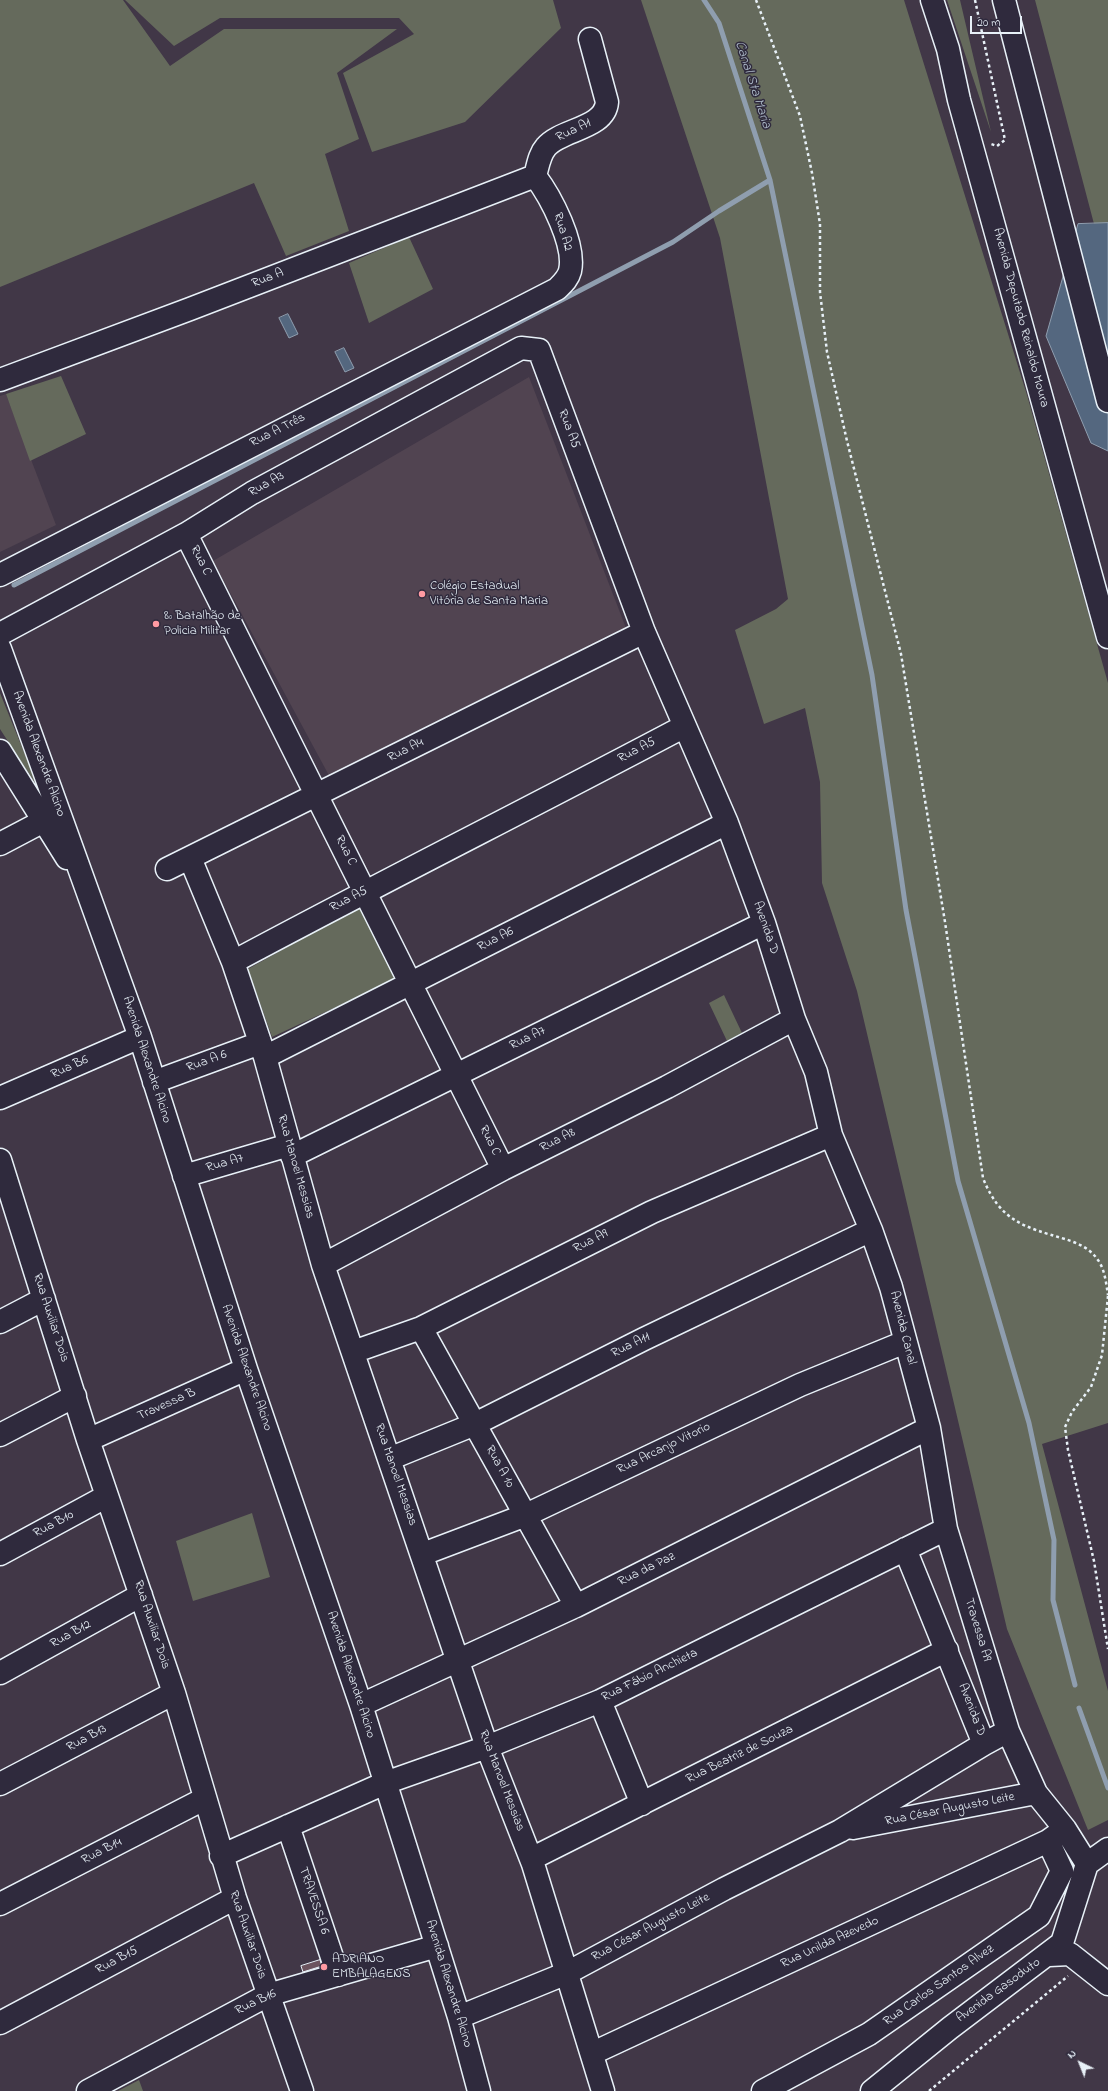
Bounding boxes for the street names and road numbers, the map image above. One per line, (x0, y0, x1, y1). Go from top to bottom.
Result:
street label: Rua A1 (554, 116, 594, 146)
street label: Rua A2 (549, 211, 575, 253)
street label: Avenida Deputado Reinaldo Moura (988, 226, 1052, 410)
street label: Rua A (250, 266, 286, 292)
street label: Rua A5 (553, 407, 583, 451)
street label: Rua A Três (248, 410, 308, 452)
street label: Rua A3 (246, 469, 288, 501)
street label: Rua C (186, 543, 214, 579)
street label: Avenida Alexandre Alcino (8, 689, 68, 819)
street label: Rua A4 (385, 735, 427, 767)
street label: Rua A5 (616, 735, 658, 767)
street label: Rua C (331, 833, 359, 869)
street label: Rua A5 (328, 884, 370, 916)
street label: Avenida D (749, 899, 781, 957)
street label: Rua A6 (475, 924, 517, 956)
street label: Avenida Alexandre Alcino (118, 994, 174, 1126)
street label: Rua A7 (507, 1024, 549, 1054)
street label: Rua A 6 (185, 1048, 229, 1076)
street label: Rua B6 (49, 1053, 91, 1083)
street label: Rua Manoel Messias (273, 1113, 317, 1221)
street label: Rua C (475, 1123, 503, 1159)
street label: Rua A8 (538, 1125, 578, 1157)
street label: Rua A7 (204, 1151, 246, 1177)
street label: Rua A9 (571, 1227, 611, 1257)
street label: Rua Auxiliar Dois (28, 1272, 72, 1364)
street label: Avenida Canal (885, 1290, 919, 1366)
street label: Avenida Alexandre Alcino (217, 1303, 275, 1433)
street label: Rua A11 (609, 1330, 653, 1362)
street label: Travessa B (136, 1385, 198, 1425)
street label: Rua Arcanjo Vitorio (615, 1420, 713, 1478)
street label: Rua Manoel Messias (370, 1422, 420, 1528)
street label: Rua A 10 (481, 1443, 517, 1491)
street label: Rua B10 (31, 1508, 77, 1542)
street label: Rua da Paz (616, 1549, 678, 1591)
street label: Rua Auxiliar Dois (129, 1579, 173, 1671)
street label: Travessa A9 (960, 1597, 994, 1663)
street label: Avenida Alexandre Alcino (322, 1609, 378, 1741)
street label: Rua B12 (48, 1617, 94, 1653)
street label: Rua Fábio Anchieta (599, 1646, 701, 1706)
street label: Avenida D (954, 1681, 988, 1739)
street label: Rua B13 (64, 1722, 110, 1756)
street label: Rua Beatriz de Souza (684, 1722, 796, 1788)
street label: Rua Manoel Messias (475, 1728, 527, 1834)
street label: Rua César Augusto Leite (884, 1790, 1016, 1830)
street label: Rua B14 (79, 1835, 125, 1869)
street label: TRAVESSA 6 (294, 1865, 332, 1937)
street label: Rua Auxiliar Dois (225, 1889, 269, 1981)
street label: Rua César Augusto Leite (589, 1890, 713, 1966)
street label: Rua Unilda Azevedo (779, 1913, 881, 1973)
street label: Avenida Alexandre Alcino (421, 1918, 475, 2050)
street label: Rua Carlos Santos Alvez (881, 1942, 997, 2030)
street label: Rua B15 (93, 1944, 141, 1978)
street label: Avenida Gasoduto (954, 1955, 1044, 2027)
street label: Rua B16 (233, 1987, 279, 2019)

